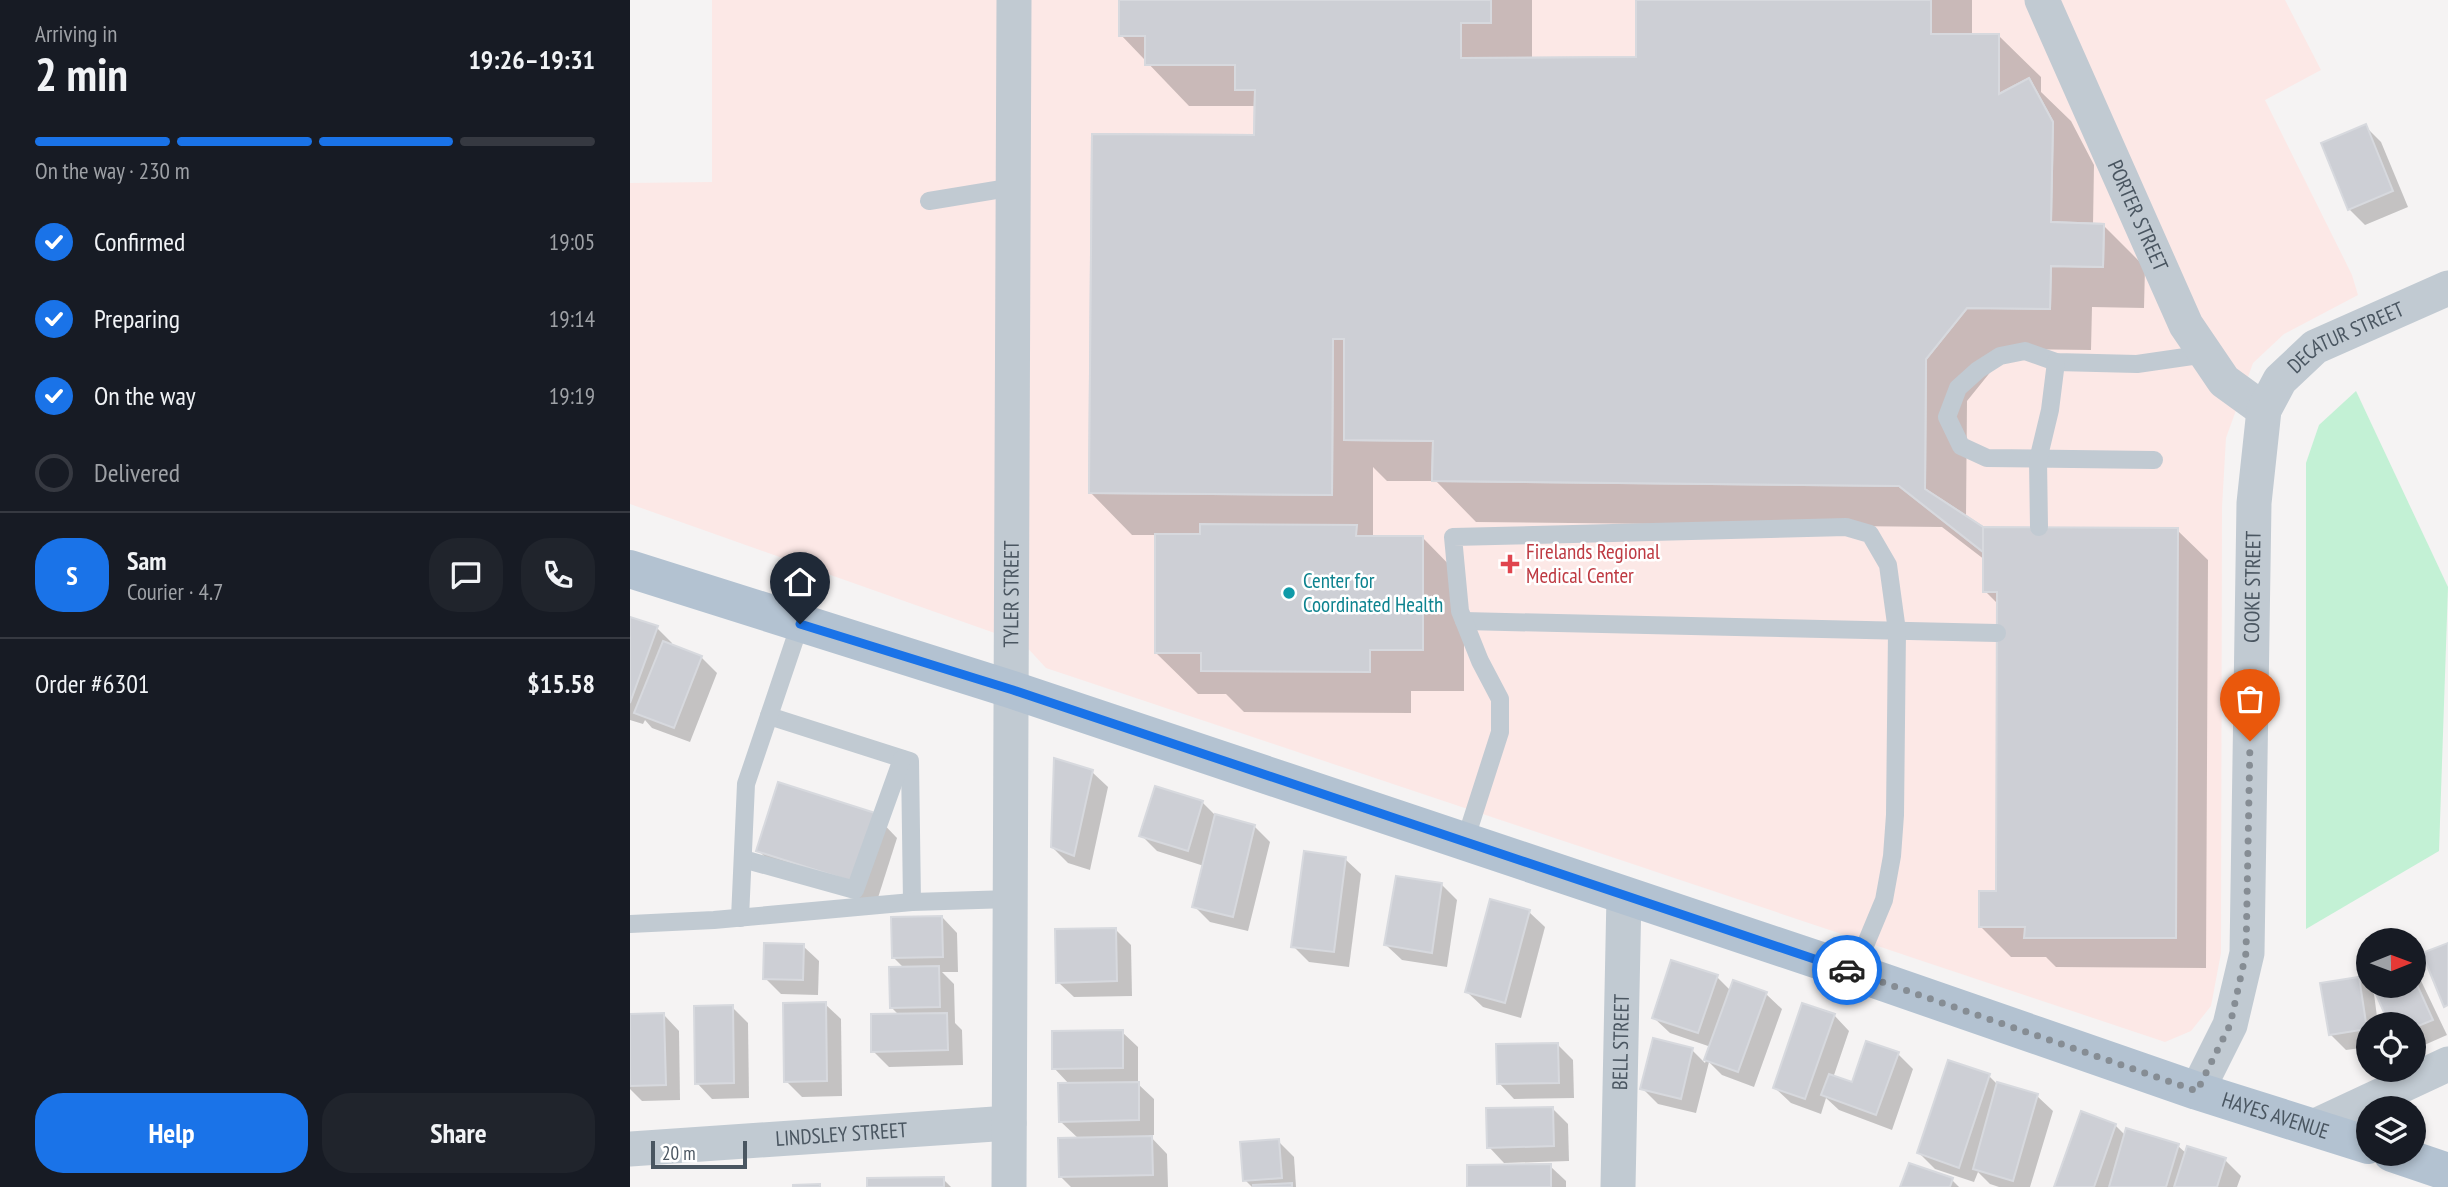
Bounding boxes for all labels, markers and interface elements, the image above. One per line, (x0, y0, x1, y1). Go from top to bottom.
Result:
text: Arriving in (35, 19, 117, 48)
text: 19:26–19:31 (468, 43, 595, 76)
text: 2 min (35, 44, 128, 104)
text: On the way · 230 m (35, 156, 190, 185)
street label: PORTER STREET (2102, 156, 2175, 276)
icon: check (35, 223, 73, 261)
text: Confirmed (94, 225, 185, 258)
text: 19:05 (549, 227, 595, 256)
street label: DECATUR STREET (2282, 295, 2408, 379)
icon: check (35, 300, 73, 338)
text: Preparing (94, 302, 180, 335)
text: 19:14 (549, 304, 595, 333)
icon: check (35, 377, 73, 415)
text: On the way (94, 379, 196, 412)
text: 19:19 (549, 381, 595, 410)
text: Delivered (94, 456, 180, 489)
street label: COOKE STREET (2238, 530, 2267, 643)
button: chat (429, 538, 503, 612)
button: phone (521, 538, 595, 612)
place label: Firelands Regional Medical Center (1526, 538, 1660, 589)
street label: TYLER STREET (997, 540, 1025, 647)
text: Sam (127, 544, 166, 577)
pin (770, 552, 830, 624)
marker: Firelands Regional Medical Center (1500, 554, 1520, 574)
text: S (66, 559, 78, 592)
icon: home (781, 563, 819, 601)
place label: Center for Coordinated Health (1303, 567, 1443, 618)
text: Courier · 4.7 (127, 577, 223, 606)
marker: Center for Coordinated Health (1281, 585, 1297, 601)
text: Order #6301 (35, 667, 150, 700)
text: $15.58 (527, 667, 595, 700)
pin (2220, 669, 2280, 741)
icon: bag (2231, 680, 2269, 718)
north arrow (2356, 928, 2426, 998)
map controls (2356, 928, 2426, 1166)
courier (1812, 935, 1882, 1005)
icon: car (1828, 951, 1866, 989)
street label: BELL STREET (1606, 993, 1635, 1090)
button: locate (2356, 1012, 2426, 1082)
street label: HAYES AVENUE (2219, 1086, 2332, 1145)
button: Help (35, 1093, 308, 1173)
button: Share (322, 1093, 595, 1173)
button: layers (2356, 1096, 2426, 1166)
street label: LINDSLEY STREET (775, 1116, 909, 1152)
scale bar (651, 1138, 747, 1170)
text: 20 m (662, 1141, 696, 1165)

